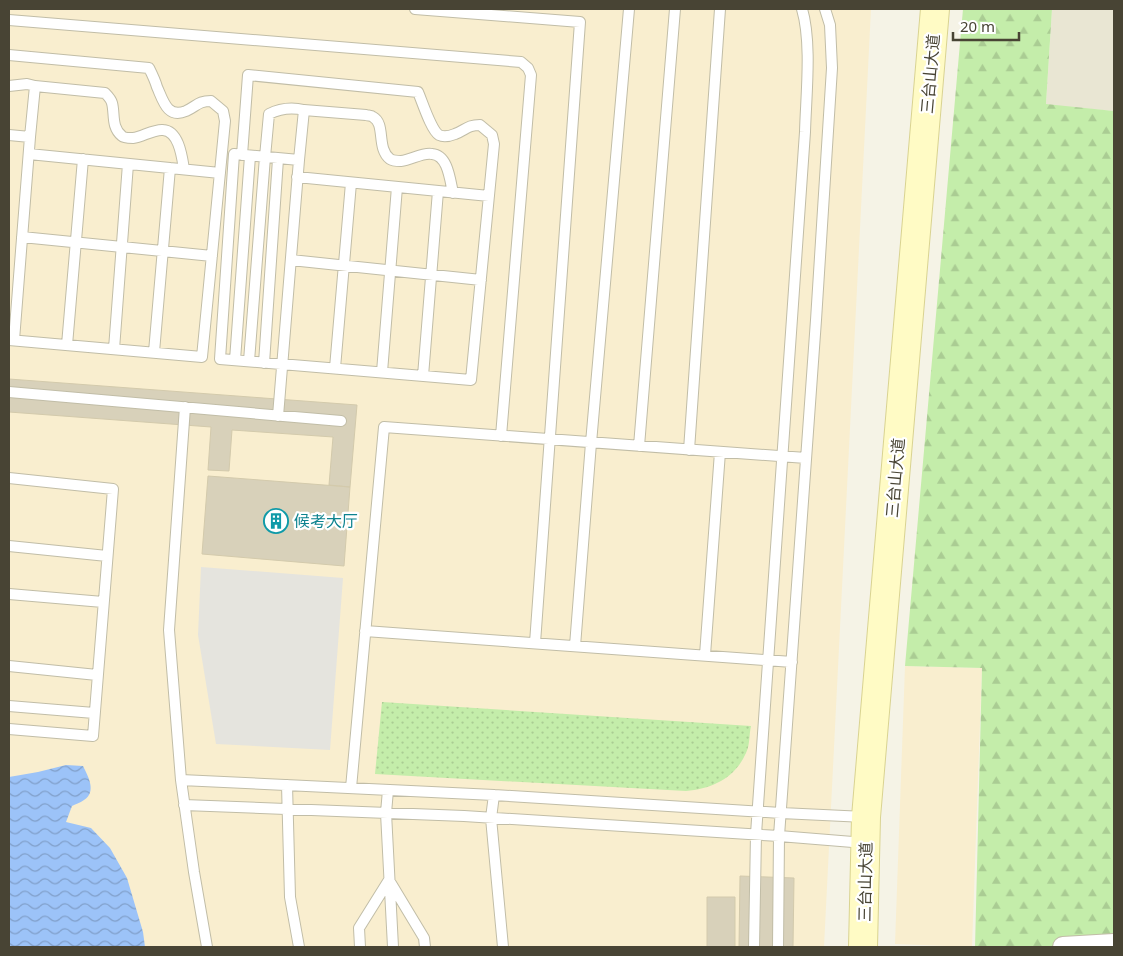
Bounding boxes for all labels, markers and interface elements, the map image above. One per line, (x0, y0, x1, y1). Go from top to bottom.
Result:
scale bar (953, 10, 1019, 42)
text: 20 m (960, 16, 995, 36)
street label: 三台山大道 (916, 33, 944, 115)
street label: 三台山大道 (881, 437, 909, 519)
building icon: 候考大厅 (263, 508, 289, 534)
place label: 候考大厅 (294, 510, 358, 532)
street label: 三台山大道 (853, 842, 877, 922)

